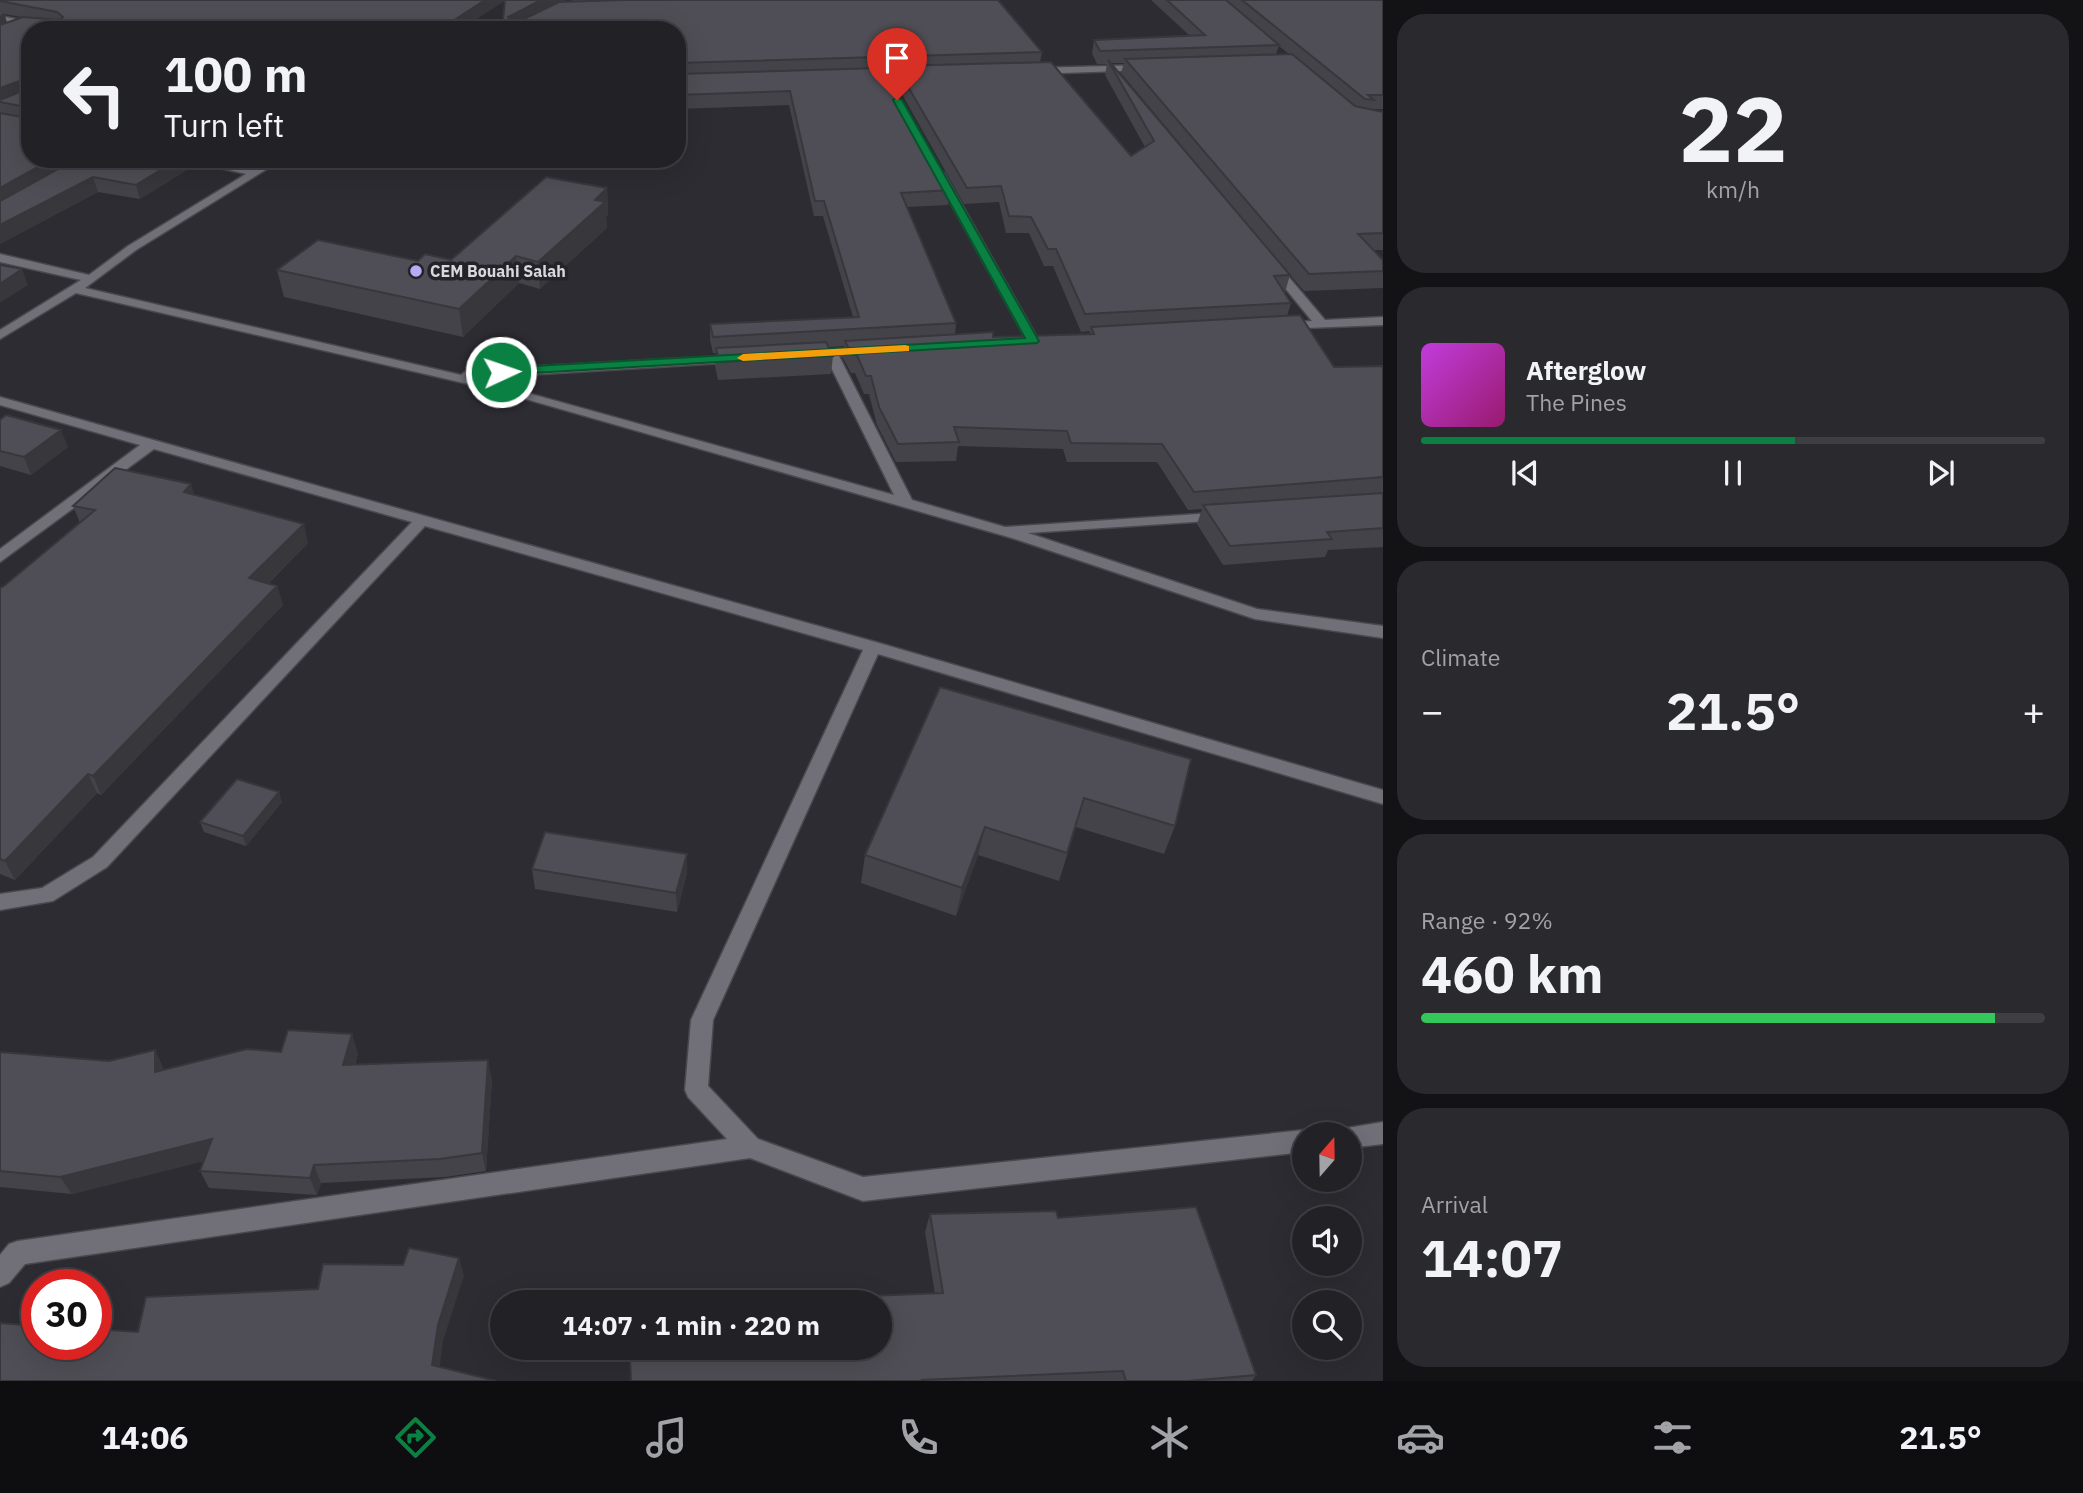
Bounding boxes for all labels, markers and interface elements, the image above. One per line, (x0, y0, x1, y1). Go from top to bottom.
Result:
pin (867, 28, 927, 100)
icon: arrive (878, 39, 916, 77)
text: 100 m (164, 42, 308, 105)
icon: left (49, 49, 140, 140)
text: 22 (1678, 69, 1788, 187)
text: Turn left (164, 104, 284, 146)
text: km/h (1706, 174, 1760, 204)
place label: CEM Bouahi Salah (430, 261, 566, 281)
marker: CEM Bouahi Salah (408, 263, 424, 279)
position arrow (464, 335, 538, 409)
text: Afterglow (1526, 353, 1646, 387)
text: The Pines (1526, 387, 1627, 417)
icon: previous (1506, 454, 1544, 492)
icon: pause (1714, 454, 1752, 492)
icon: next (1922, 454, 1960, 492)
text: Climate (1421, 642, 1500, 672)
text: 21.5° (1666, 677, 1800, 744)
text: − (1421, 686, 1444, 735)
text: + (2022, 686, 2045, 735)
text: Range · 92% (1421, 905, 1553, 935)
text: 460 km (1421, 940, 1603, 1007)
north arrow (1292, 1122, 1362, 1192)
map controls (1292, 1122, 1362, 1360)
text: Arrival (1421, 1189, 1488, 1219)
button: sound (1292, 1206, 1362, 1276)
text: 14:07 (1421, 1224, 1563, 1291)
speed limit sign: 30 (21, 1269, 112, 1360)
button: search (1292, 1290, 1362, 1360)
text: 14:07 · 1 min · 220 m (562, 1308, 820, 1342)
icon: directions (391, 1413, 440, 1462)
icon: music (642, 1413, 691, 1462)
icon: phone (894, 1413, 943, 1462)
icon: climate (1145, 1413, 1194, 1462)
icon: car (1396, 1413, 1445, 1462)
icon: filters (1648, 1413, 1697, 1462)
text: 14:06 (101, 1416, 189, 1458)
text: 21.5° (1899, 1416, 1982, 1458)

